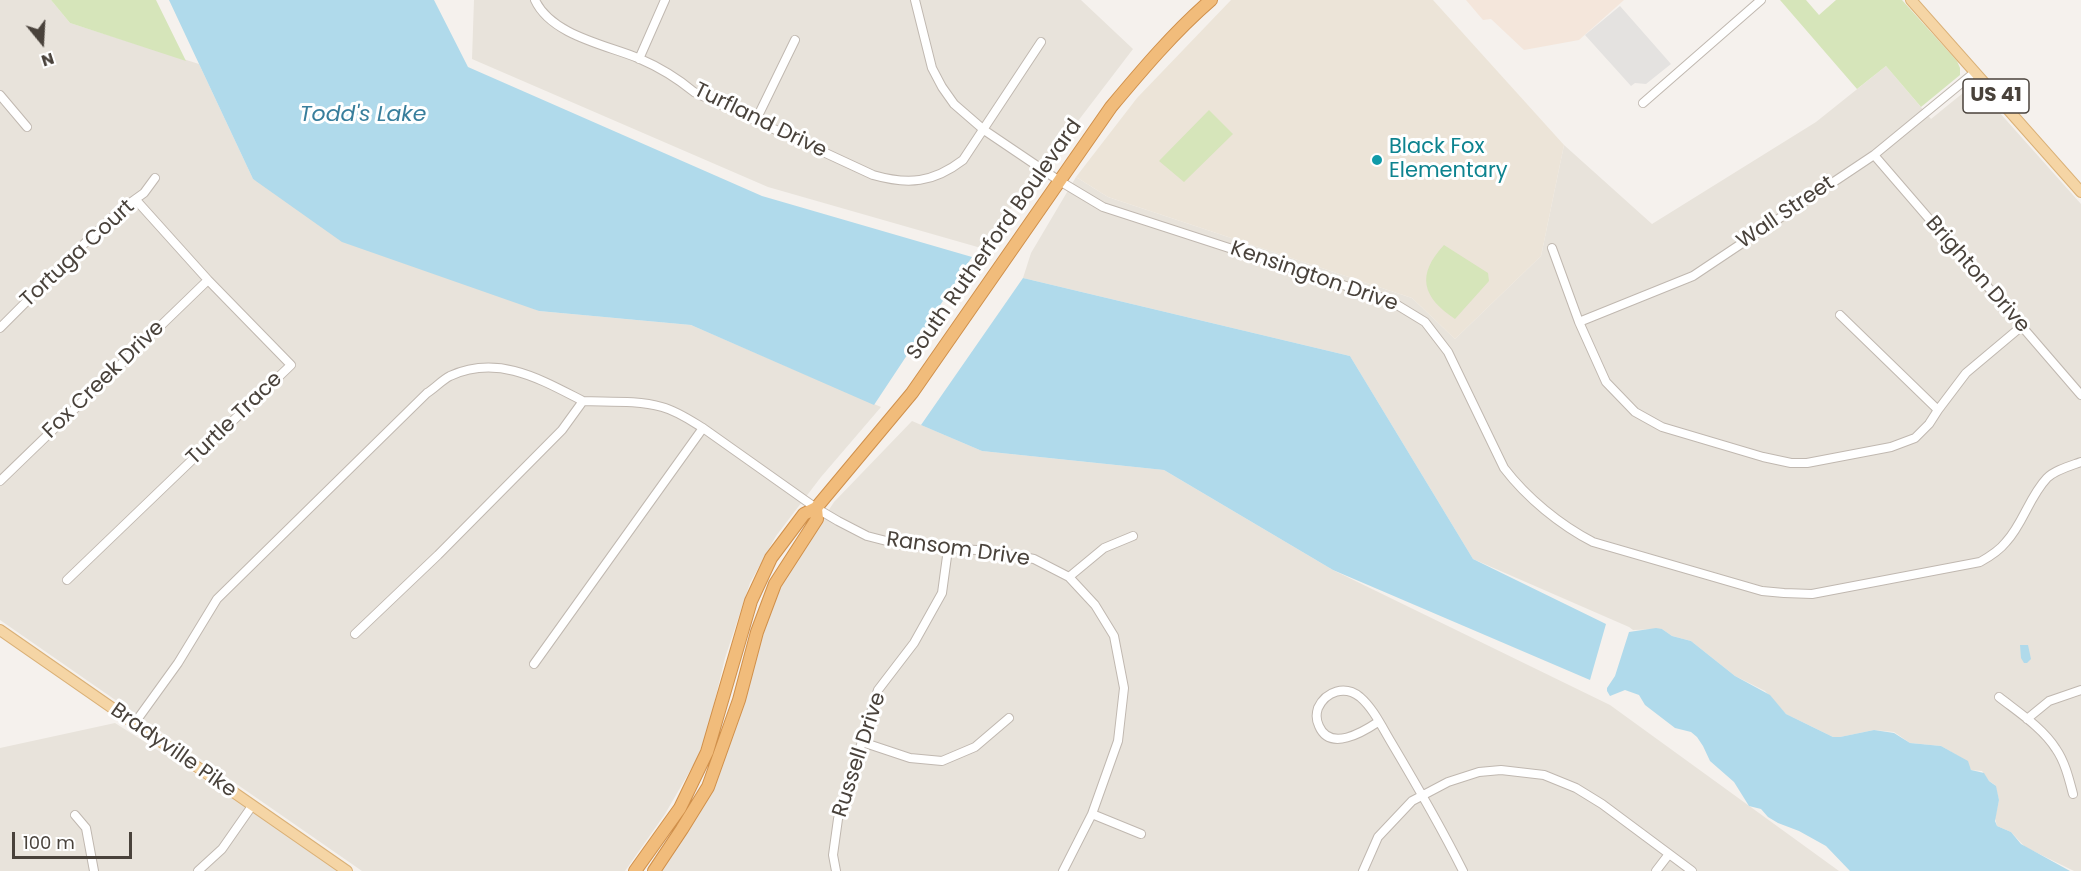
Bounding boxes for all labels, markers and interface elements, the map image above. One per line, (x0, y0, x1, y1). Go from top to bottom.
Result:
north arrow (12, 12, 72, 72)
text: N (38, 47, 57, 72)
street label: Turfland Drive (689, 78, 831, 164)
road number: US 41 (1963, 79, 2029, 113)
water label: Todd's Lake (300, 102, 426, 128)
street label: South Rutherford Boulevard (902, 115, 1088, 365)
place label: Black Fox Elementary (1389, 135, 1508, 185)
marker: Black Fox Elementary (1370, 153, 1384, 167)
street label: Wall Street (1732, 171, 1840, 255)
street label: Tortuga Court (16, 195, 140, 313)
street label: Brighton Drive (1920, 212, 2034, 338)
street label: Kensington Drive (1227, 237, 1401, 317)
street label: Fox Creek Drive (38, 316, 170, 444)
street label: Turtle Trace (182, 367, 288, 471)
street label: Ransom Drive (885, 527, 1031, 573)
street label: Russell Drive (828, 689, 892, 821)
street label: Bradyville Pike (105, 698, 241, 804)
scale bar (15, 820, 135, 858)
text: 100 m (23, 830, 75, 855)

